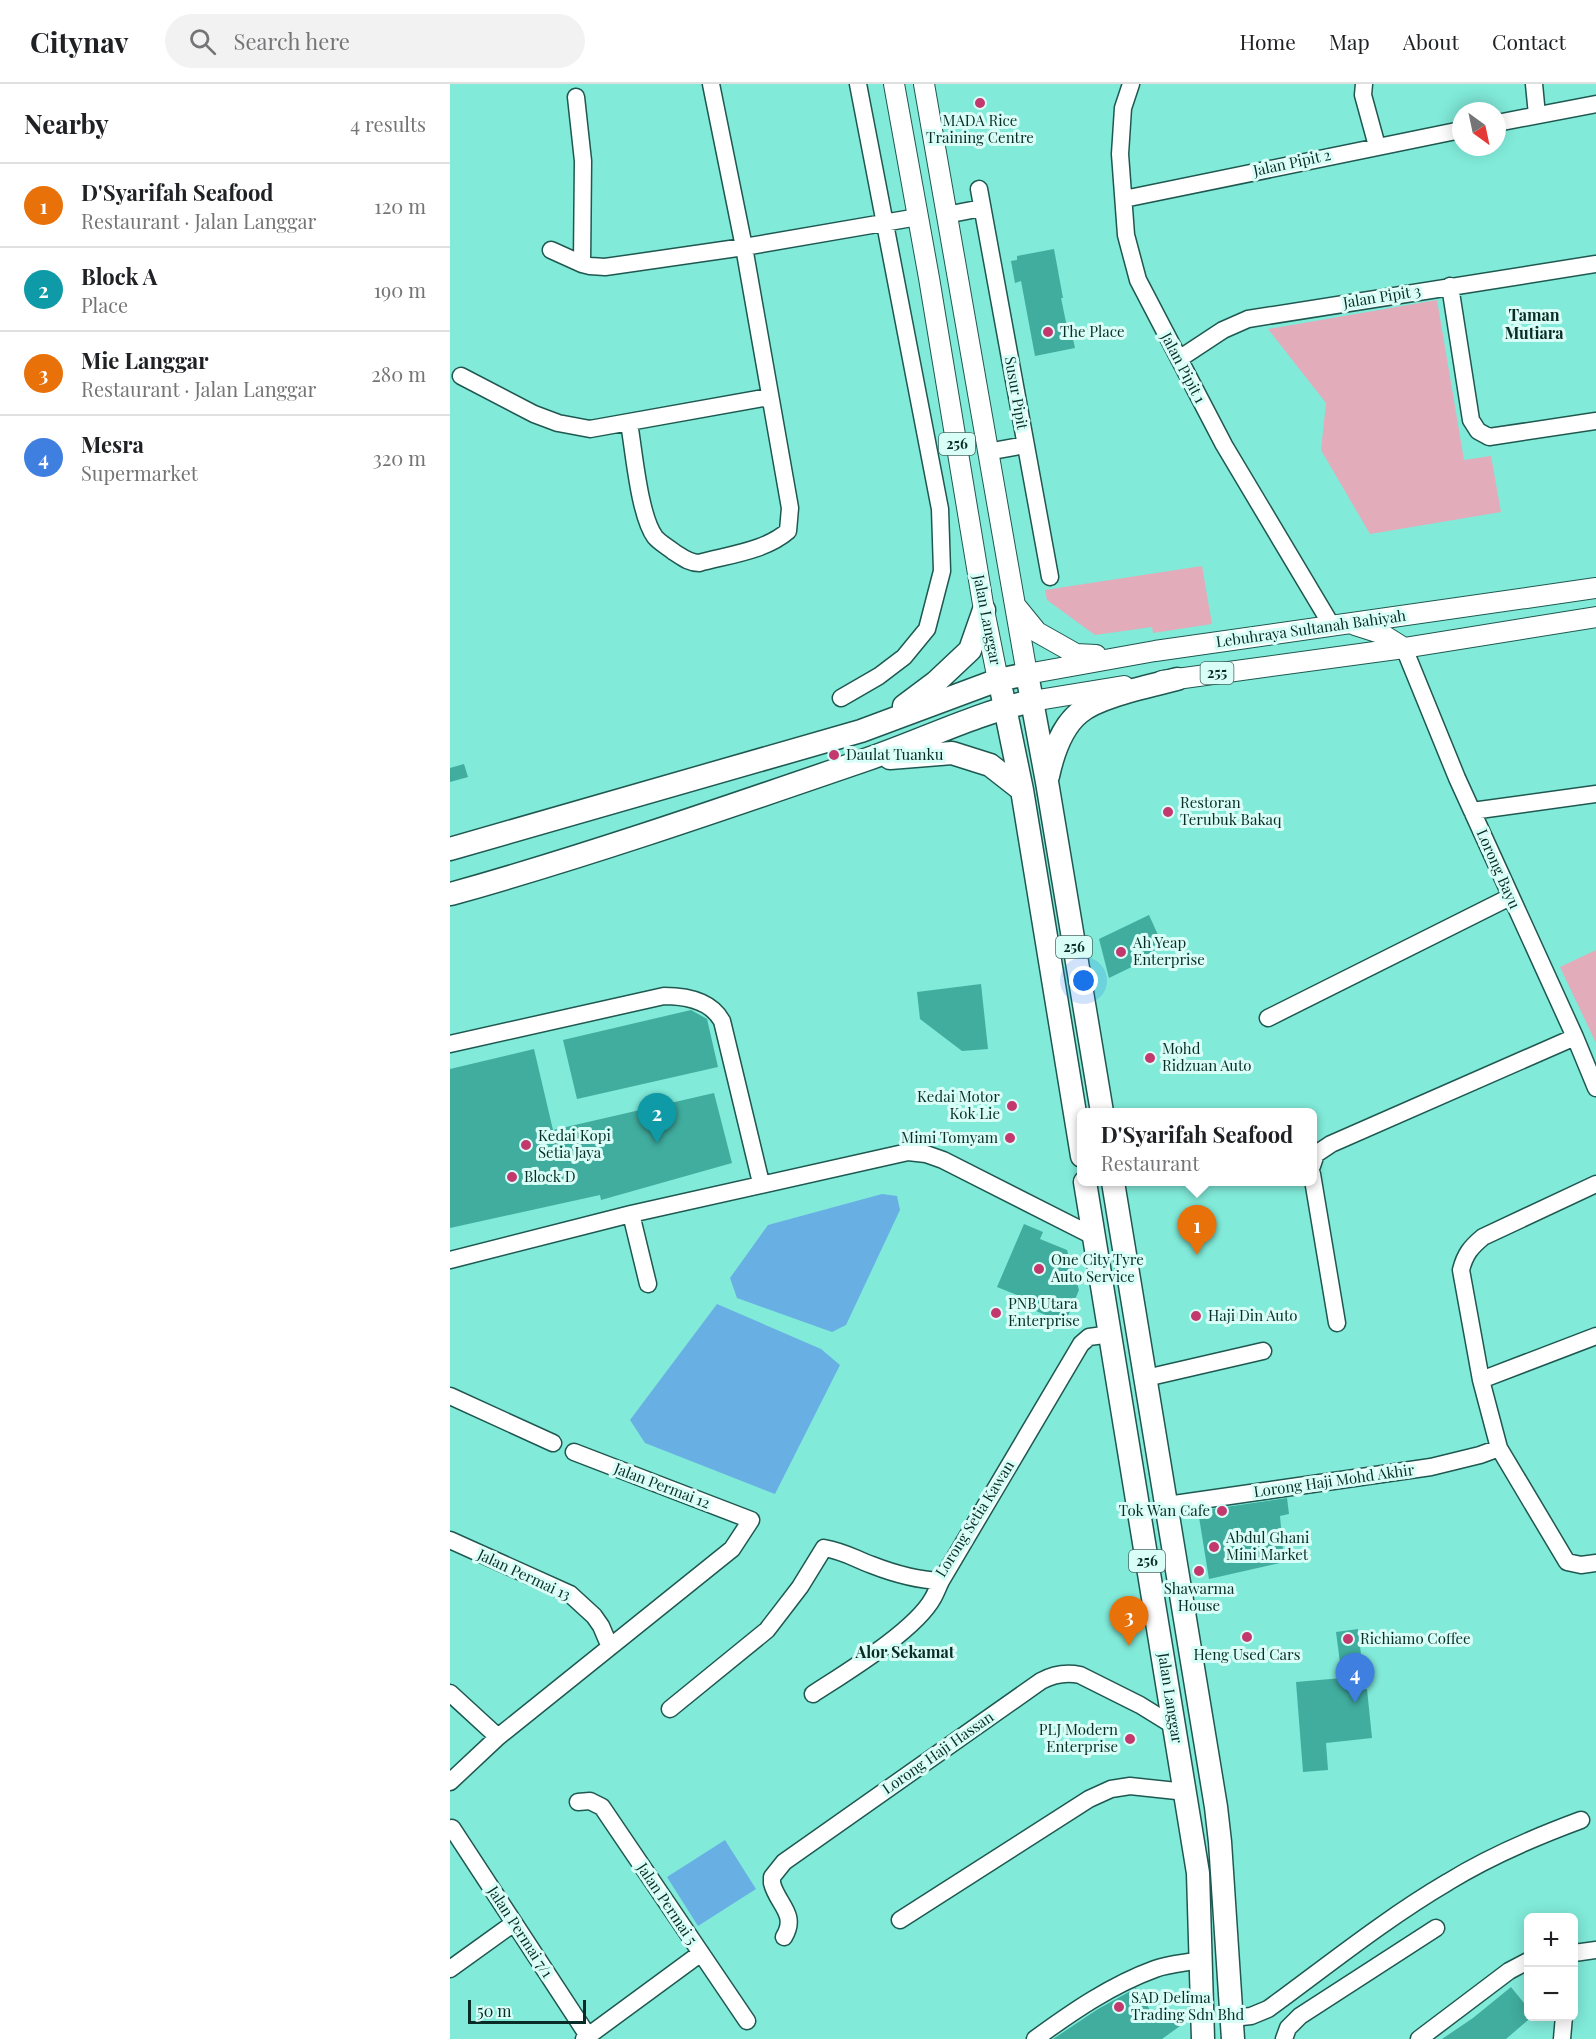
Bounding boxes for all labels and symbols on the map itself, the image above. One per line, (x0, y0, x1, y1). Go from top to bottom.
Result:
marker: MADA Rice Training Centre (973, 96, 987, 110)
north arrow (1452, 102, 1506, 156)
place label: MADA Rice Training Centre (926, 110, 1034, 147)
street label: Jalan Pipit 2 (1250, 144, 1332, 180)
street label: Jalan Pipit 3 (1341, 280, 1422, 312)
district label: Taman Mutiara (1504, 304, 1564, 343)
place label: The Place (1060, 321, 1125, 341)
marker: The Place (1041, 325, 1055, 339)
street label: Jalan Pipit 1 (1156, 328, 1211, 407)
street label: Susur Pipit (1001, 355, 1033, 432)
road number: 256 (939, 433, 975, 455)
street label: Jalan Langgar (969, 572, 1007, 667)
street label: Lebuhraya Sultanah Bahiyah (1215, 605, 1407, 651)
road number: 255 (1200, 662, 1233, 684)
place label: Daulat Tuanku (846, 744, 944, 764)
marker: Daulat Tuanku (827, 748, 841, 762)
place label: Restoran Terubuk Bakaq (1180, 792, 1282, 829)
marker: Restoran Terubuk Bakaq (1161, 805, 1175, 819)
street label: Lorong Bayu (1472, 826, 1525, 912)
place label: Ah Yeap Enterprise (1132, 932, 1205, 969)
road number: 256 (1056, 936, 1092, 958)
marker: Ah Yeap Enterprise (1114, 945, 1128, 959)
your location (1069, 966, 1098, 995)
place label: Mohd Ridzuan Auto (1162, 1038, 1252, 1075)
marker: Mohd Ridzuan Auto (1143, 1051, 1157, 1065)
place label: Kedai Motor Kok Lie (917, 1086, 1000, 1123)
pin: 2 (638, 1094, 676, 1143)
marker: Kedai Motor Kok Lie (1005, 1099, 1019, 1113)
place label: Kedai Kopi Setia Jaya (538, 1125, 611, 1162)
place label: Mimi Tomyam (901, 1127, 999, 1147)
marker: Mimi Tomyam (1003, 1131, 1017, 1145)
marker: Kedai Kopi Setia Jaya (519, 1138, 533, 1152)
place label: Block D (524, 1166, 576, 1186)
marker: Block D (505, 1170, 519, 1184)
pin: 1 (1178, 1206, 1216, 1255)
place label: One City Tyre Auto Service (1050, 1249, 1144, 1286)
marker: One City Tyre Auto Service (1032, 1262, 1046, 1276)
place label: PNB Utara Enterprise (1008, 1293, 1080, 1330)
place label: Haji Din Auto (1208, 1305, 1298, 1325)
marker: PNB Utara Enterprise (989, 1306, 1003, 1320)
marker: Haji Din Auto (1189, 1309, 1203, 1323)
street label: Lorong Setia Kawan (930, 1456, 1018, 1580)
street label: Jalan Permai 12 (611, 1457, 713, 1513)
street label: Lorong Haji Mohd Akhir (1252, 1459, 1416, 1501)
place label: Tok Wan Cafe (1119, 1500, 1210, 1520)
marker: Tok Wan Cafe (1215, 1504, 1229, 1518)
place label: Abdul Ghani Mini Market (1225, 1527, 1310, 1564)
marker: Abdul Ghani Mini Market (1207, 1540, 1221, 1554)
street label: Jalan Permai 13 (474, 1543, 574, 1604)
road number: 256 (1129, 1550, 1165, 1572)
marker: Shawarma House (1192, 1564, 1206, 1578)
place label: Shawarma House (1164, 1578, 1235, 1615)
pin: 3 (1110, 1596, 1148, 1646)
place label: Richiamo Coffee (1360, 1628, 1471, 1648)
marker: Heng Used Cars (1240, 1630, 1254, 1644)
marker: Richiamo Coffee (1341, 1632, 1355, 1646)
district label: Alor Sekamat (855, 1641, 955, 1662)
place label: Heng Used Cars (1194, 1644, 1300, 1664)
street label: Jalan Langgar (1154, 1650, 1188, 1745)
pin: 4 (1336, 1654, 1374, 1703)
street label: Lorong Haji Hassan (878, 1706, 997, 1798)
place label: PLJ Modern Enterprise (1039, 1719, 1118, 1756)
marker: PLJ Modern Enterprise (1123, 1732, 1137, 1746)
street label: Jalan Permai 5 (633, 1858, 703, 1948)
street label: Jalan Permai 7/1 (483, 1881, 558, 1981)
place label: SAD Delima Trading Sdn Bhd (1131, 1987, 1245, 2024)
scale bar (468, 1997, 586, 2024)
marker: SAD Delima Trading Sdn Bhd (1112, 2000, 1126, 2014)

